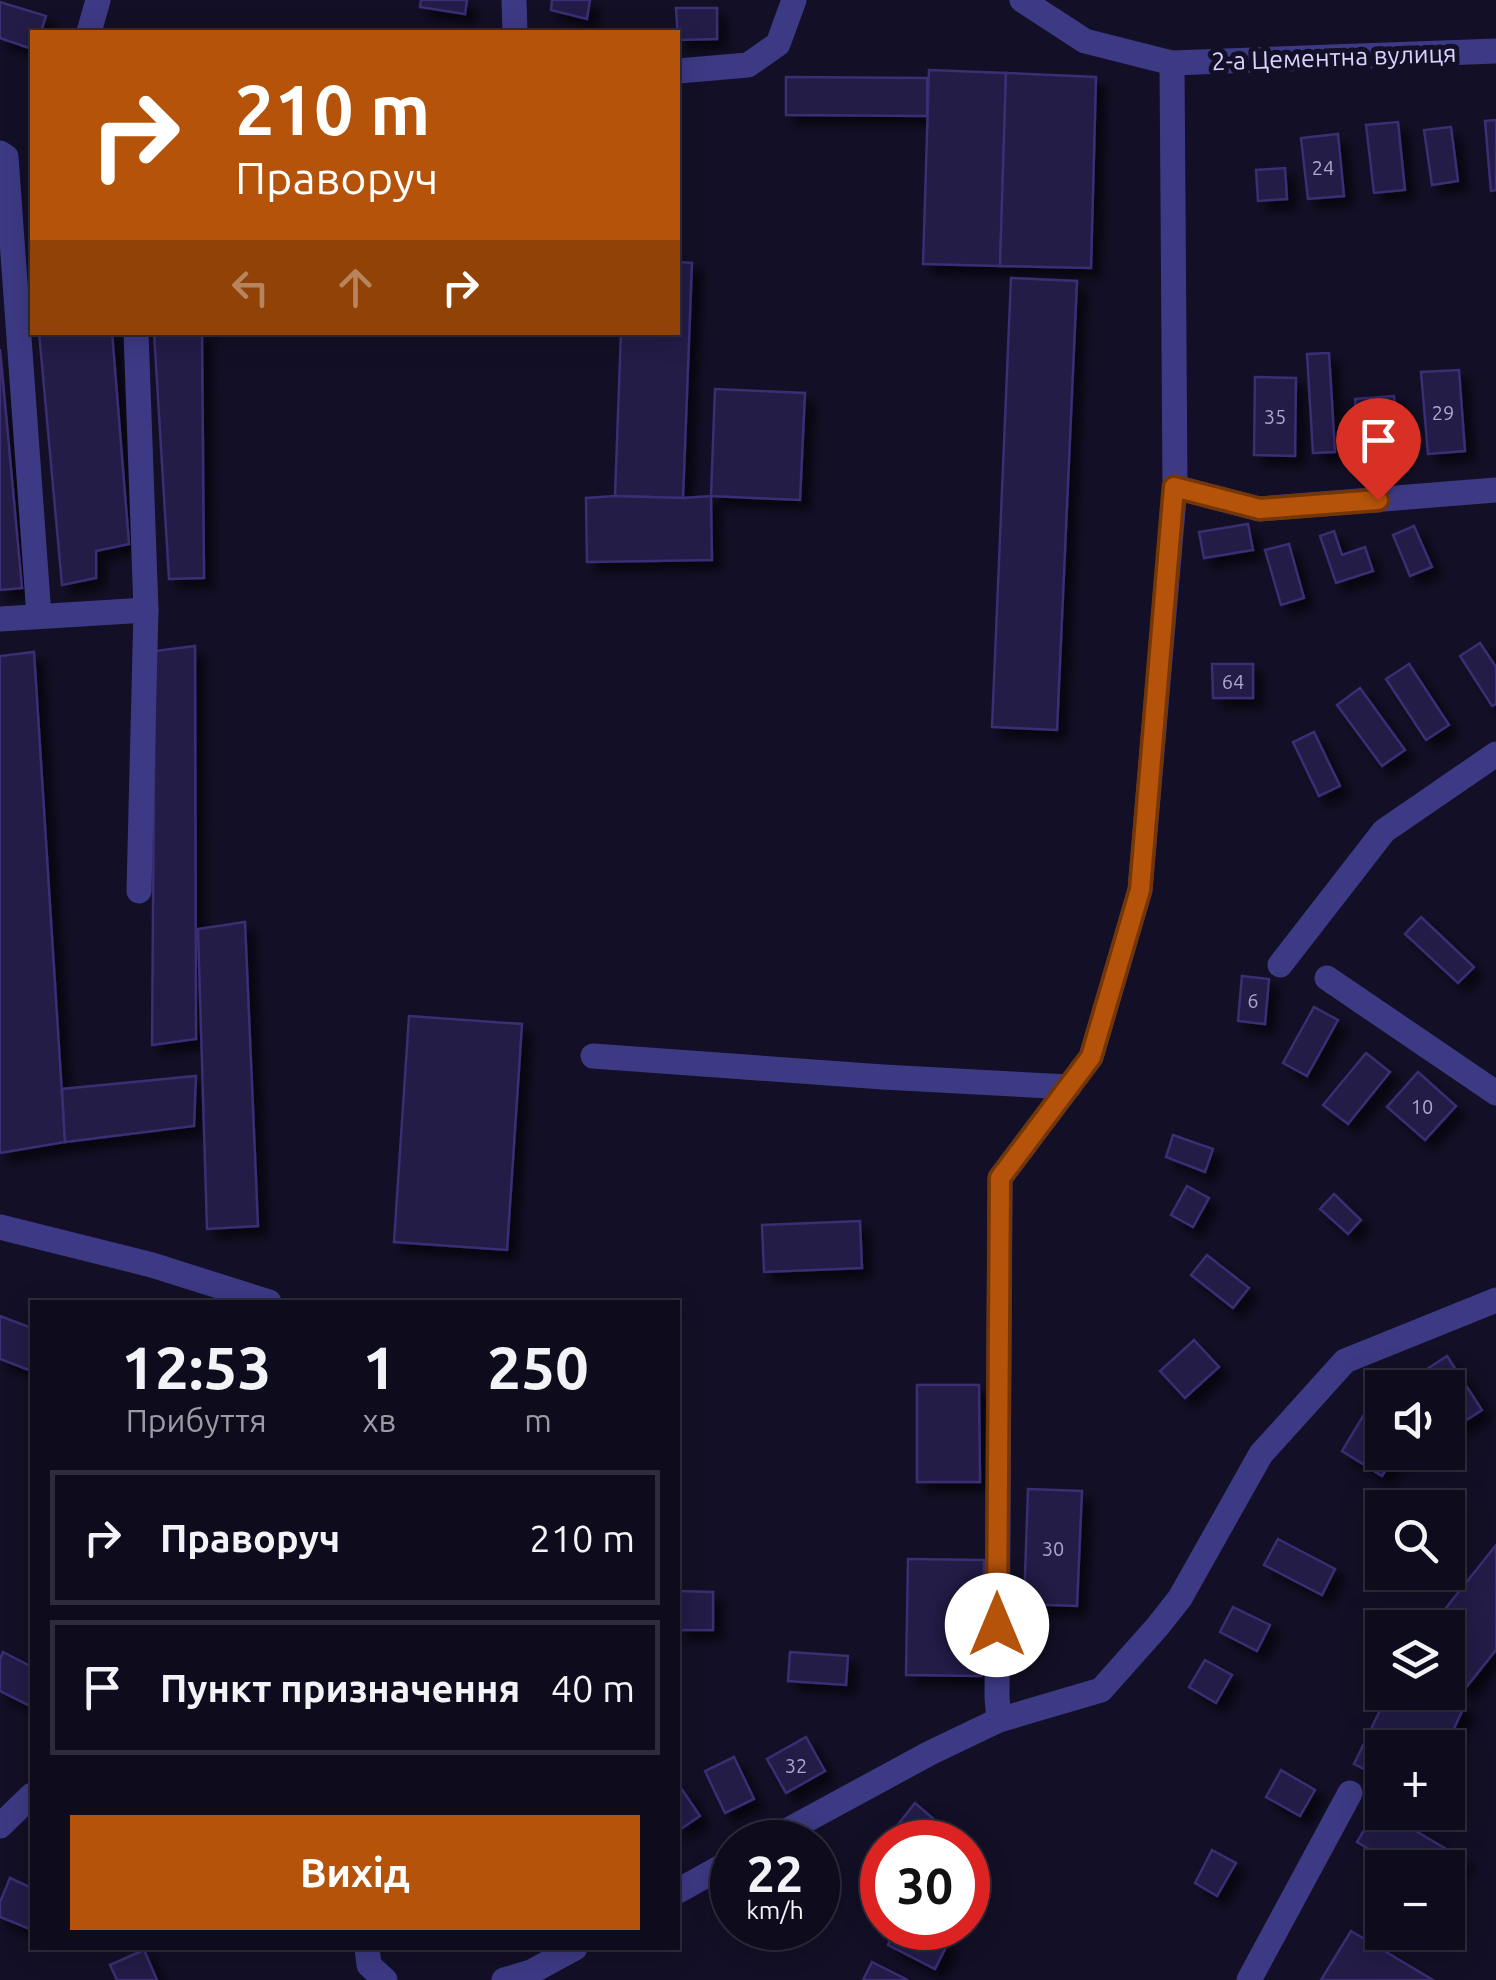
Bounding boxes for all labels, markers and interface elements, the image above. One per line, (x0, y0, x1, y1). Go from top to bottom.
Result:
street label: 2-а Цементна вулиця (1211, 39, 1457, 75)
icon: right (70, 70, 200, 200)
text: 210 m (235, 70, 430, 148)
text: Праворуч (235, 152, 438, 203)
house number: 24 (1312, 156, 1334, 179)
icon: left (223, 260, 278, 315)
icon: ahead (328, 260, 383, 315)
icon: right (433, 260, 488, 315)
pin (1336, 398, 1421, 501)
house number: 29 (1432, 401, 1454, 424)
house number: 35 (1264, 405, 1286, 428)
icon: arrive (1351, 413, 1406, 468)
house number: 64 (1222, 670, 1244, 693)
house number: 6 (1247, 989, 1259, 1012)
house number: 10 (1411, 1095, 1433, 1118)
text: 12:53 (121, 1333, 271, 1400)
text: 1 (362, 1333, 396, 1400)
text: 250 (487, 1333, 589, 1400)
map controls (1365, 1370, 1465, 1950)
button: sound (1365, 1370, 1465, 1470)
text: Прибуття (126, 1402, 267, 1438)
text: хв (362, 1402, 396, 1438)
text: m (524, 1402, 552, 1438)
button: search (1365, 1490, 1465, 1590)
icon: right (75, 1510, 130, 1565)
text: Праворуч (160, 1517, 340, 1559)
text: 210 m (529, 1517, 635, 1559)
house number: 30 (1042, 1537, 1064, 1560)
position arrow (945, 1573, 1049, 1677)
button: layers (1365, 1610, 1465, 1710)
icon: arrive (75, 1660, 130, 1715)
text: Пункт призначення (160, 1667, 520, 1709)
text: 40 m (551, 1667, 635, 1709)
button: + (1365, 1730, 1465, 1830)
house number: 32 (785, 1754, 807, 1777)
button: Вихід (70, 1815, 640, 1930)
speed limit sign: 30 (860, 1820, 990, 1950)
text: 22 (747, 1845, 803, 1901)
button: − (1365, 1850, 1465, 1950)
text: km/h (746, 1896, 804, 1924)

